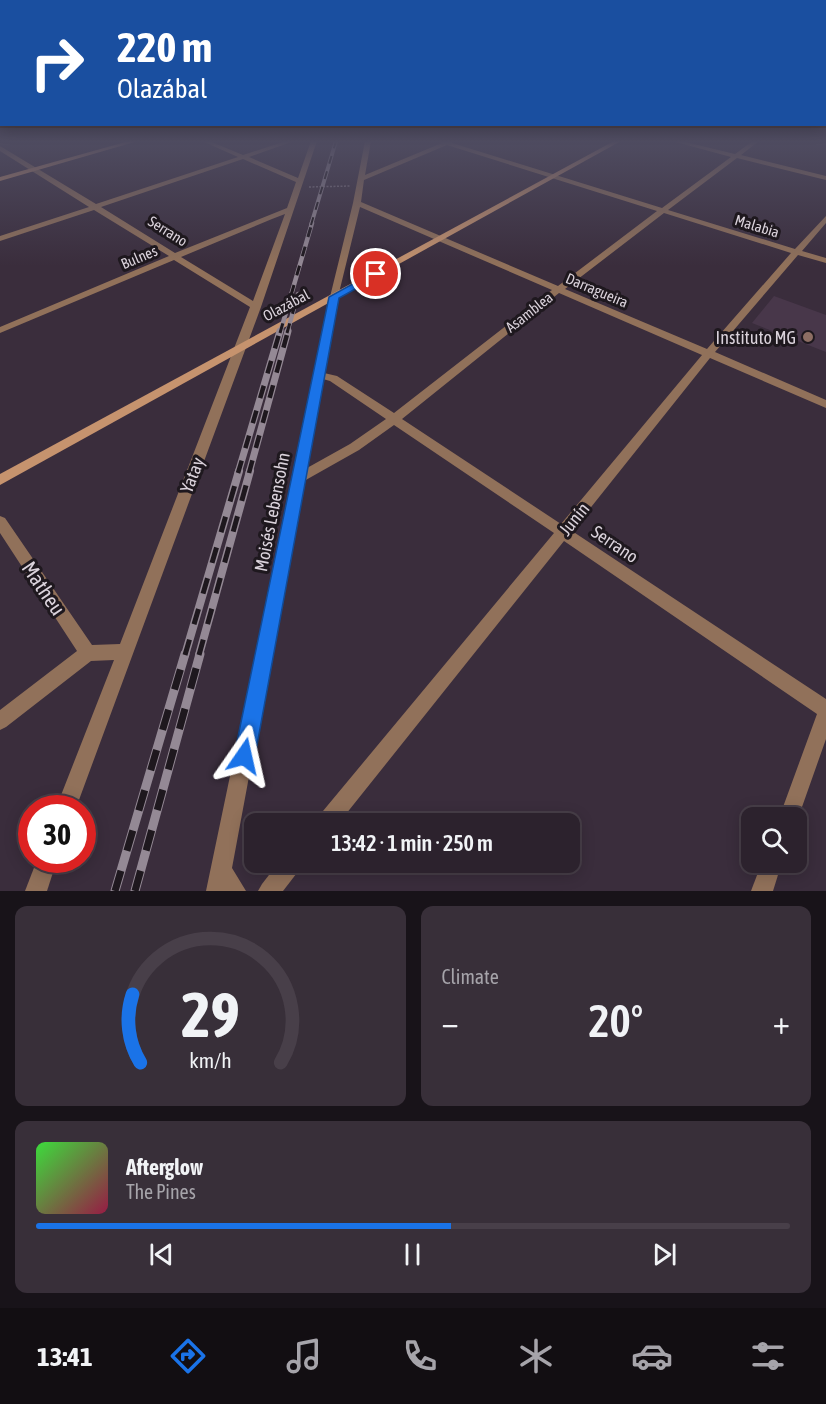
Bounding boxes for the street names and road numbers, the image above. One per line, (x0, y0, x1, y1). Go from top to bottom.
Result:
street label: Malabia (733, 211, 781, 241)
street label: Serrano (145, 212, 191, 250)
street label: Bulnes (118, 242, 160, 272)
street label: Darragueira (563, 269, 631, 311)
street label: Olazábal (260, 286, 312, 324)
street label: Asamblea (502, 288, 556, 336)
street label: Moisés Lebensohn (250, 451, 294, 573)
street label: Yatay (176, 454, 208, 496)
street label: Junín (554, 498, 594, 540)
street label: Serrano (588, 521, 642, 567)
street label: Matheu (17, 557, 71, 619)

